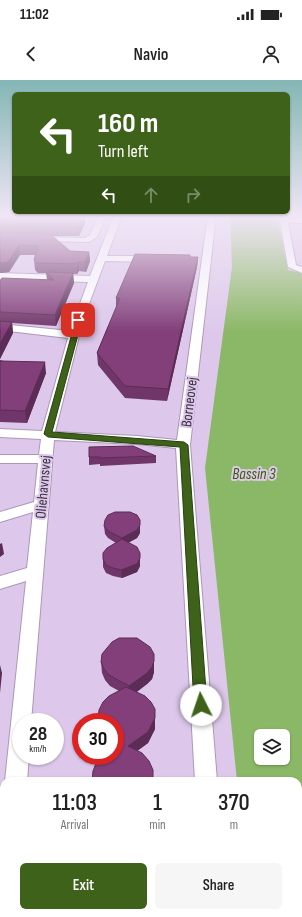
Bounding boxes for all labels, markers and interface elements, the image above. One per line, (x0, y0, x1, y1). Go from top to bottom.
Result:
text: 11:02 (20, 5, 49, 24)
icon: back (20, 43, 42, 65)
icon: person (260, 43, 282, 65)
text: Navio (134, 44, 169, 65)
text: 160 m (98, 107, 158, 140)
icon: left (32, 108, 84, 160)
text: Turn left (98, 141, 149, 162)
icon: left (98, 184, 120, 206)
icon: ahead (140, 184, 162, 206)
icon: right (182, 184, 204, 206)
pin (61, 303, 95, 337)
icon: arrive (67, 309, 89, 331)
street label: Borneovej (177, 376, 202, 428)
street label: Oliehavnsvej (31, 454, 56, 519)
water label: Bassin 3 (232, 465, 276, 484)
position arrow (180, 684, 222, 726)
speed limit sign: 30 (72, 713, 124, 765)
text: 28 (29, 722, 47, 746)
map controls (254, 729, 290, 765)
button: layers (254, 729, 290, 765)
text: km/h (29, 743, 47, 755)
text: 11:03 (52, 788, 97, 817)
text: 1 (153, 788, 162, 817)
text: 370 (218, 788, 250, 817)
text: Arrival (61, 817, 89, 833)
text: min (149, 817, 166, 833)
text: m (230, 817, 238, 833)
button: Exit (20, 863, 147, 909)
button: Share (155, 863, 282, 909)

